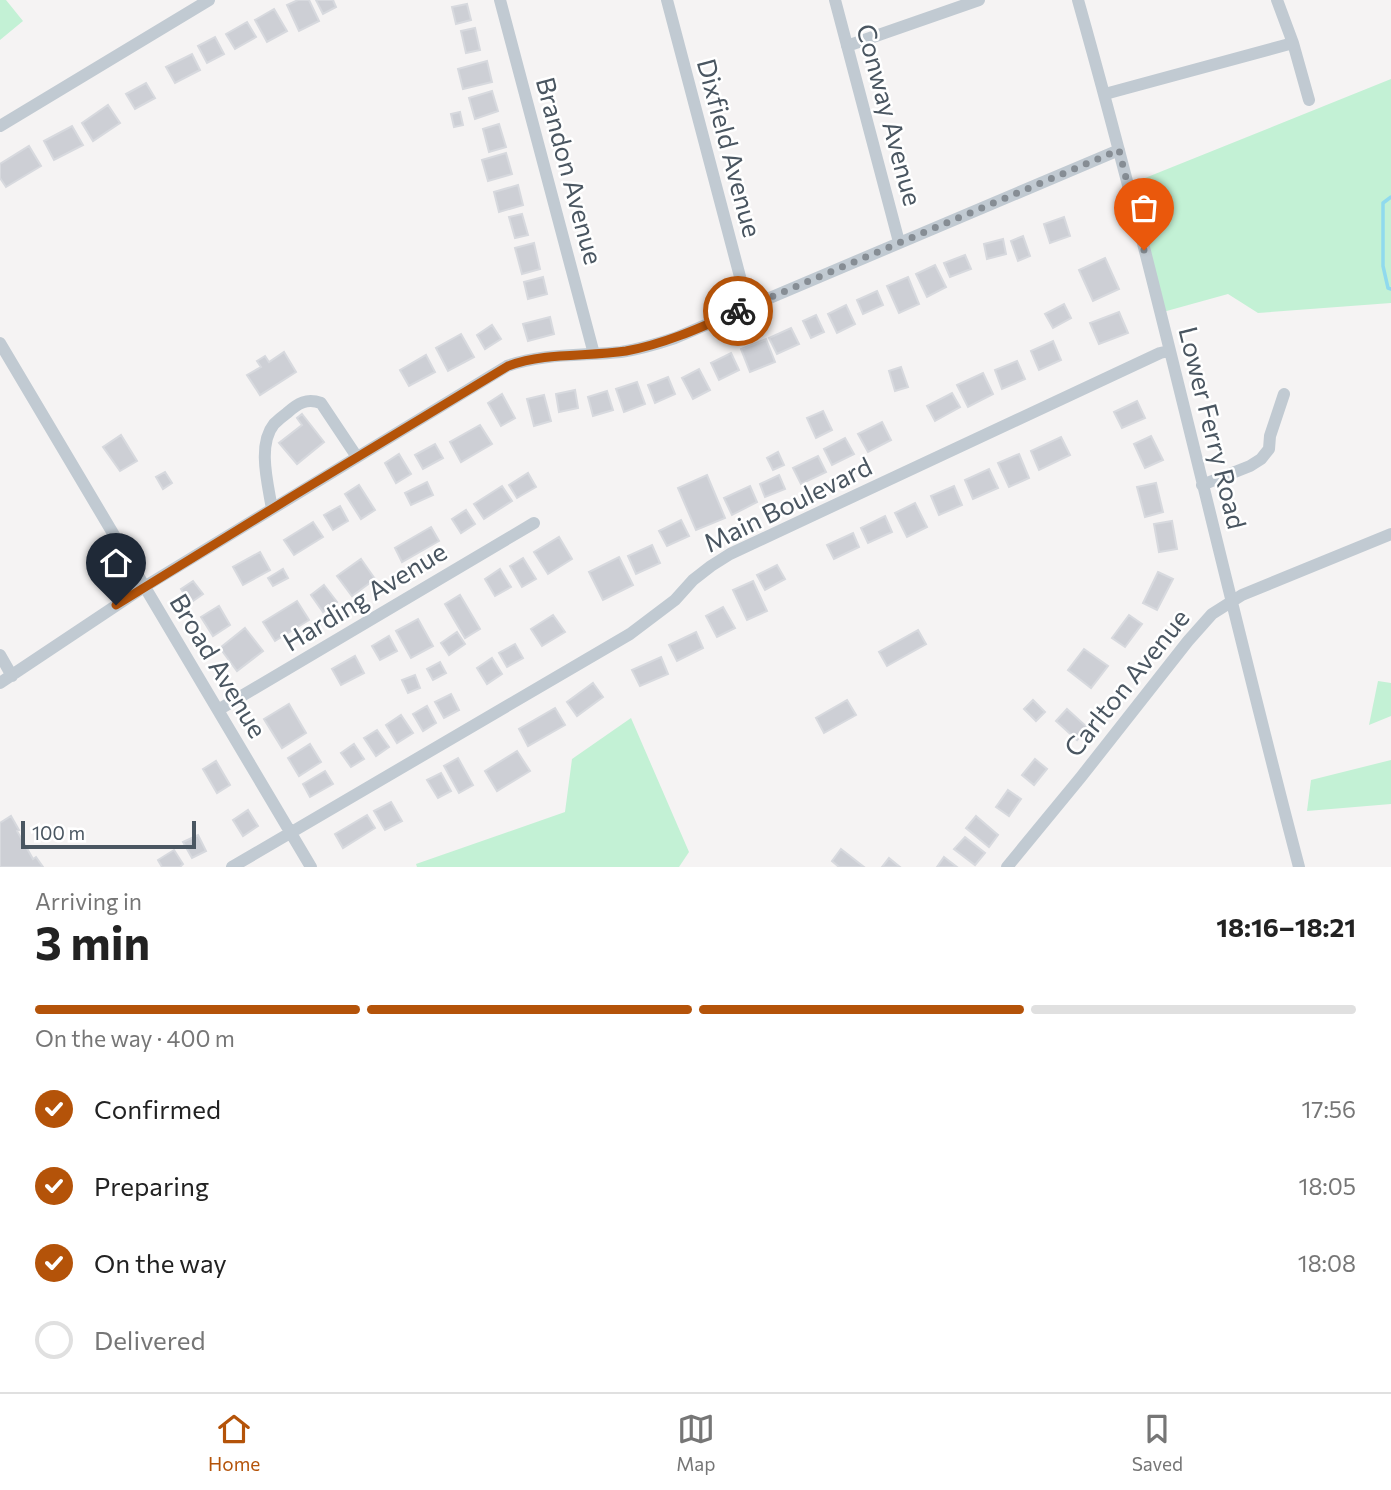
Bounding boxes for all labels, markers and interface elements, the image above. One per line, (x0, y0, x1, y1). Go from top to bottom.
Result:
street label: Conway Avenue (851, 20, 930, 209)
street label: Dixfield Avenue (692, 55, 769, 240)
street label: Brandon Avenue (531, 74, 610, 268)
pin (1114, 178, 1174, 250)
icon: bag (1125, 189, 1163, 227)
courier (703, 276, 773, 346)
icon: bike (719, 292, 757, 330)
street label: Lower Ferry Road (1173, 323, 1254, 532)
street label: Main Boulevard (698, 450, 876, 558)
pin (86, 533, 146, 605)
street label: Harding Avenue (277, 535, 452, 657)
icon: home (97, 544, 135, 582)
street label: Broad Avenue (164, 588, 274, 743)
street label: Carlton Avenue (1057, 602, 1195, 762)
scale bar (21, 818, 196, 850)
text: 100 m (32, 821, 85, 844)
text: Arriving in (35, 887, 142, 915)
text: 18:16–18:21 (1216, 911, 1356, 942)
text: 3 min (35, 913, 150, 969)
text: On the way · 400 m (35, 1024, 235, 1052)
icon: check (35, 1090, 73, 1128)
text: Confirmed (94, 1093, 221, 1124)
text: 17:56 (1301, 1095, 1356, 1123)
icon: check (35, 1167, 73, 1205)
text: Preparing (94, 1170, 209, 1201)
text: 18:05 (1299, 1172, 1356, 1200)
icon: check (35, 1244, 73, 1282)
text: On the way (94, 1247, 227, 1278)
text: 18:08 (1298, 1249, 1356, 1277)
text: Delivered (94, 1324, 205, 1355)
tab: Home (208, 1410, 260, 1475)
tab: Map (676, 1410, 716, 1475)
tab: Saved (1132, 1410, 1183, 1475)

